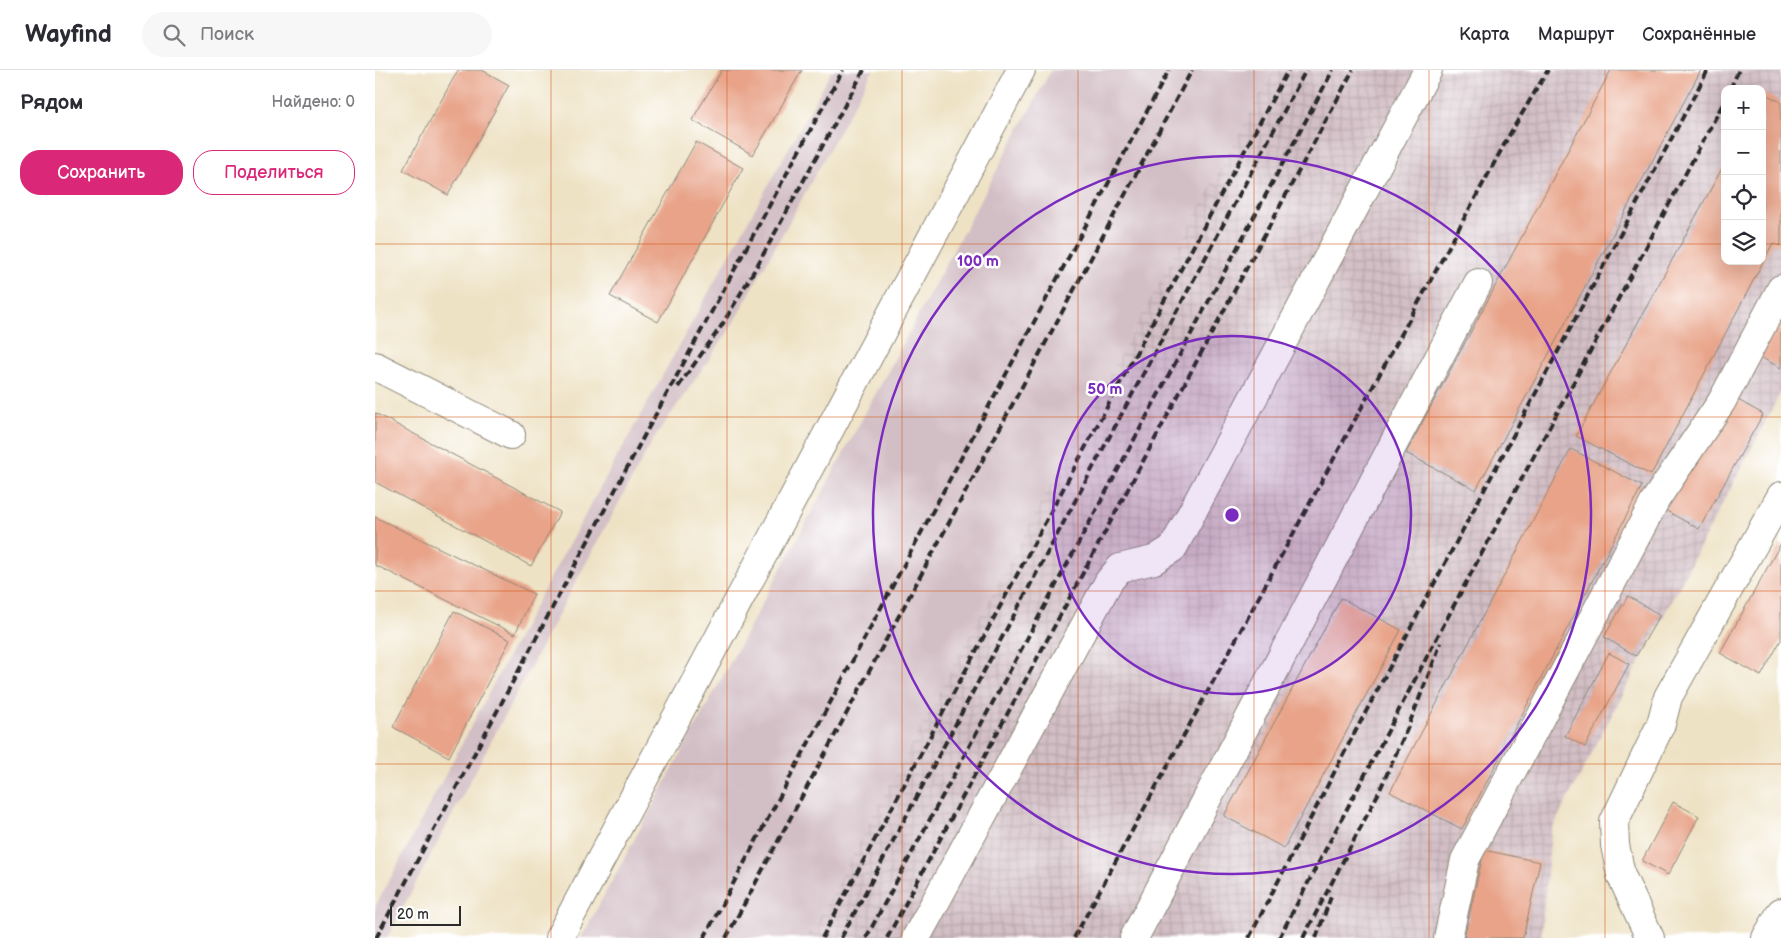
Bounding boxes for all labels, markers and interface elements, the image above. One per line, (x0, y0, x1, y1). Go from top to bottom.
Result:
search box (142, 12, 492, 57)
text: Wayfind (25, 20, 112, 49)
icon: search (160, 21, 188, 49)
text: Поиск (200, 23, 254, 46)
text: Карта (1459, 24, 1510, 45)
text: Маршрут (1538, 24, 1614, 45)
text: Сохранённые (1642, 24, 1756, 45)
map controls (1721, 85, 1766, 265)
button: + (1721, 85, 1766, 130)
text: Рядом (20, 90, 83, 115)
text: Найдено: 0 (272, 93, 355, 112)
button: − (1721, 130, 1766, 175)
button: Сохранить (20, 150, 183, 195)
button: Поделиться (193, 150, 355, 195)
button: locate (1721, 175, 1766, 220)
button: layers (1721, 220, 1766, 265)
text: 100 m (957, 252, 999, 271)
text: 50 m (1088, 380, 1123, 399)
centre of rings (1223, 506, 1241, 524)
scale bar (390, 903, 461, 926)
text: 20 m (397, 906, 429, 923)

